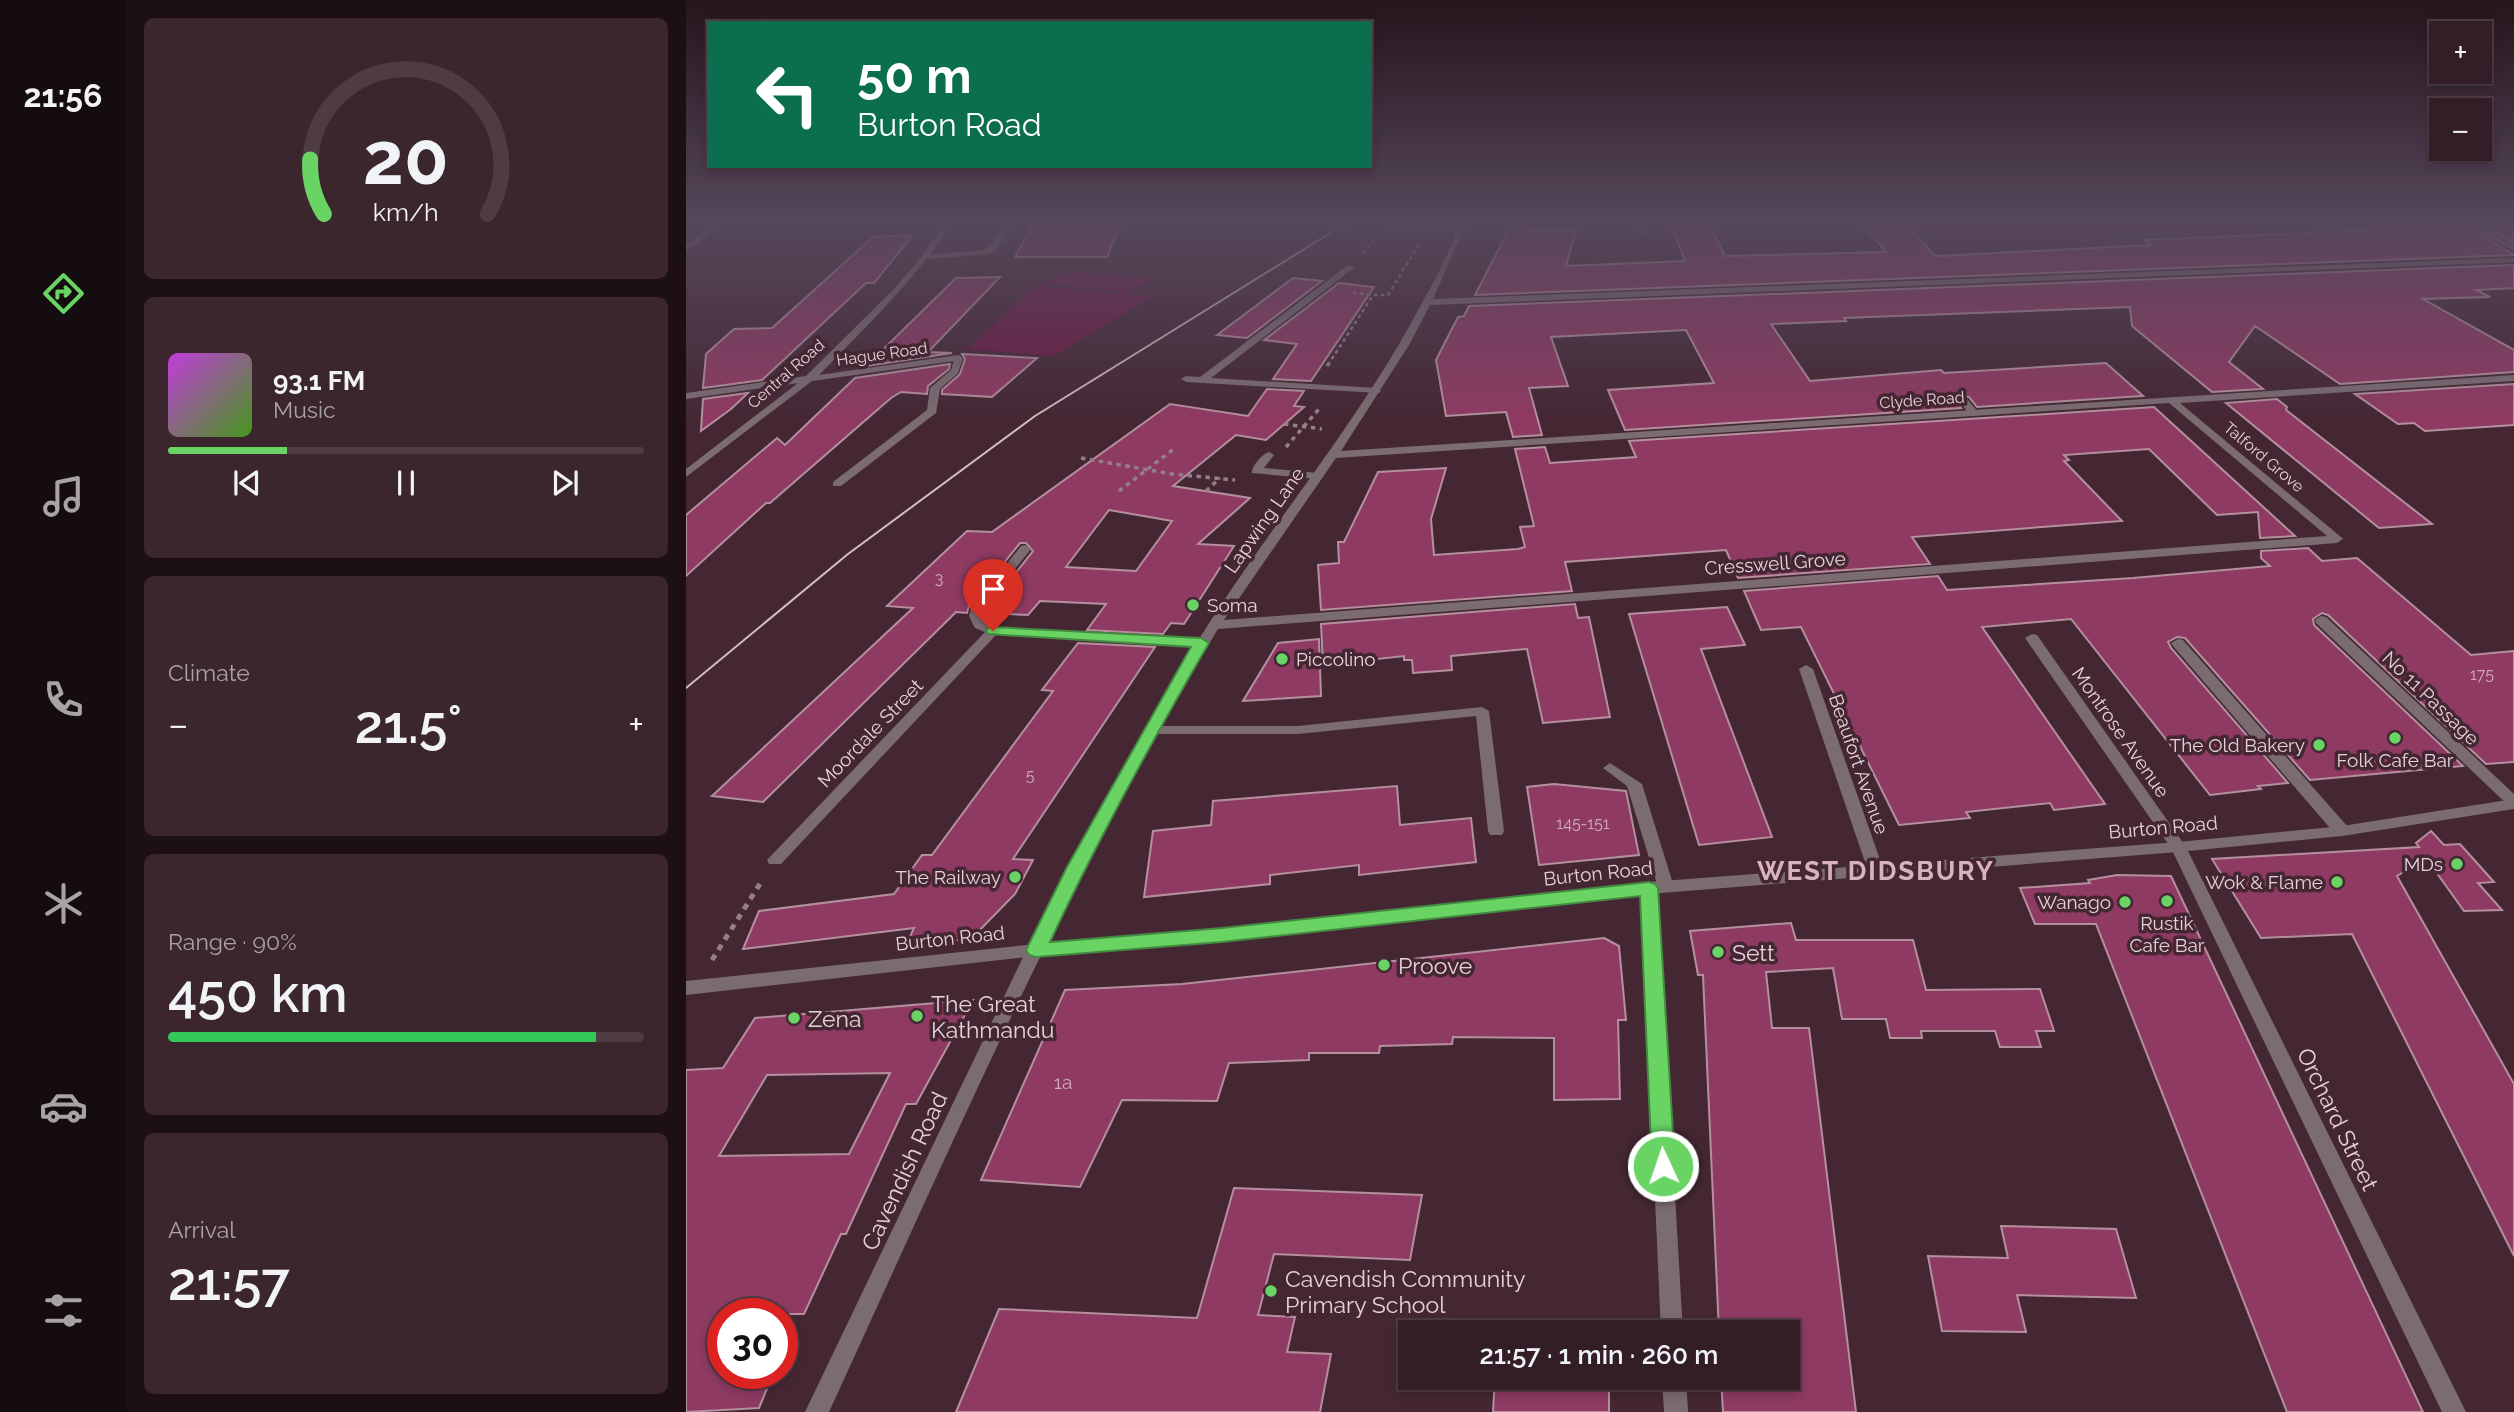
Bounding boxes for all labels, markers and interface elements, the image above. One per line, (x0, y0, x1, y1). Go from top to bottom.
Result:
map controls (2429, 21, 2492, 161)
button: + (2429, 21, 2492, 84)
text: 50 m (857, 47, 972, 104)
icon: left (742, 49, 833, 140)
text: 21:56 (24, 77, 102, 114)
button: − (2429, 98, 2492, 161)
text: Burton Road (857, 106, 1042, 143)
text: 20 (363, 117, 449, 202)
text: km/h (373, 197, 439, 227)
icon: directions (39, 269, 88, 318)
street label: Central Road (744, 335, 828, 413)
street label: Hague Road (835, 338, 929, 370)
text: 93.1 FM (273, 366, 365, 396)
street label: Clyde Road (1879, 388, 1965, 412)
text: Music (273, 396, 336, 423)
street label: Talford Grove (2220, 418, 2308, 496)
street label: Lapwing Lane (1219, 463, 1309, 577)
icon: previous (228, 464, 266, 502)
icon: pause (387, 464, 425, 502)
icon: next (546, 464, 584, 502)
icon: music (39, 472, 88, 521)
street label: Cresswell Grove (1704, 547, 1846, 579)
pin (963, 559, 1023, 631)
house number: 3 (935, 569, 943, 588)
icon: arrive (974, 570, 1012, 608)
place label: Soma (1207, 594, 1258, 616)
marker: Soma (1185, 597, 1201, 613)
street label: No 11 Passage (2378, 647, 2484, 749)
place label: Piccolino (1296, 648, 1376, 670)
marker: Piccolino (1274, 651, 1290, 667)
text: Climate (168, 659, 250, 686)
street label: Montrose Avenue (2068, 663, 2174, 801)
house number: 175 (2470, 665, 2494, 684)
street label: Moordale Street (813, 674, 928, 792)
icon: phone (39, 675, 88, 724)
street label: Beaufort Avenue (1825, 691, 1893, 837)
text: 21.5° (355, 694, 462, 755)
text: − (168, 702, 188, 747)
text: + (628, 702, 644, 747)
marker: Folk Cafe Bar (2387, 730, 2403, 746)
place label: The Old Bakery (2170, 734, 2305, 756)
marker: The Old Bakery (2311, 737, 2327, 753)
place label: Folk Cafe Bar (2337, 749, 2454, 771)
house number: 5 (1026, 766, 1035, 785)
street label: Burton Road (2107, 811, 2219, 843)
house number: 145-151 (1556, 814, 1610, 833)
place label: MDs (2404, 853, 2443, 875)
street label: Burton Road (1542, 856, 1654, 890)
district label: WEST DIDSBURY (1757, 856, 1995, 886)
marker: MDs (2449, 856, 2465, 872)
place label: The Railway (895, 866, 1001, 888)
marker: The Railway (1007, 869, 1023, 885)
place label: Wok & Flame (2205, 871, 2323, 893)
marker: Wok & Flame (2329, 874, 2345, 890)
icon: climate (39, 879, 88, 928)
place label: Wanago (2037, 891, 2111, 913)
marker: Rustik Cafe Bar (2159, 893, 2175, 909)
marker: Wanago (2117, 894, 2133, 910)
place label: Rustik Cafe Bar (2130, 912, 2205, 956)
street label: Burton Road (894, 921, 1006, 955)
text: Range · 90% (168, 928, 297, 955)
place label: Sett (1732, 939, 1775, 966)
marker: Sett (1710, 944, 1726, 960)
place label: Proove (1398, 952, 1472, 979)
marker: Proove (1376, 957, 1392, 973)
text: 450 km (168, 963, 347, 1024)
place label: The Great Kathmandu (931, 990, 1054, 1043)
place label: Zena (808, 1005, 862, 1032)
marker: The Great Kathmandu (909, 1008, 925, 1024)
marker: Zena (786, 1010, 802, 1026)
street label: Orchard Street (2292, 1043, 2384, 1195)
house number: 1a (1054, 1071, 1072, 1093)
icon: car (39, 1082, 88, 1131)
street label: Cavendish Road (856, 1088, 952, 1254)
position arrow (1626, 1129, 1700, 1203)
text: Arrival (168, 1216, 235, 1243)
text: 21:57 (168, 1251, 290, 1312)
place label: Cavendish Community Primary School (1285, 1265, 1525, 1318)
marker: Cavendish Community Primary School (1263, 1283, 1279, 1299)
icon: filters (39, 1286, 88, 1335)
speed limit sign: 30 (707, 1298, 798, 1389)
text: 21:57 · 1 min · 260 m (1480, 1340, 1718, 1370)

